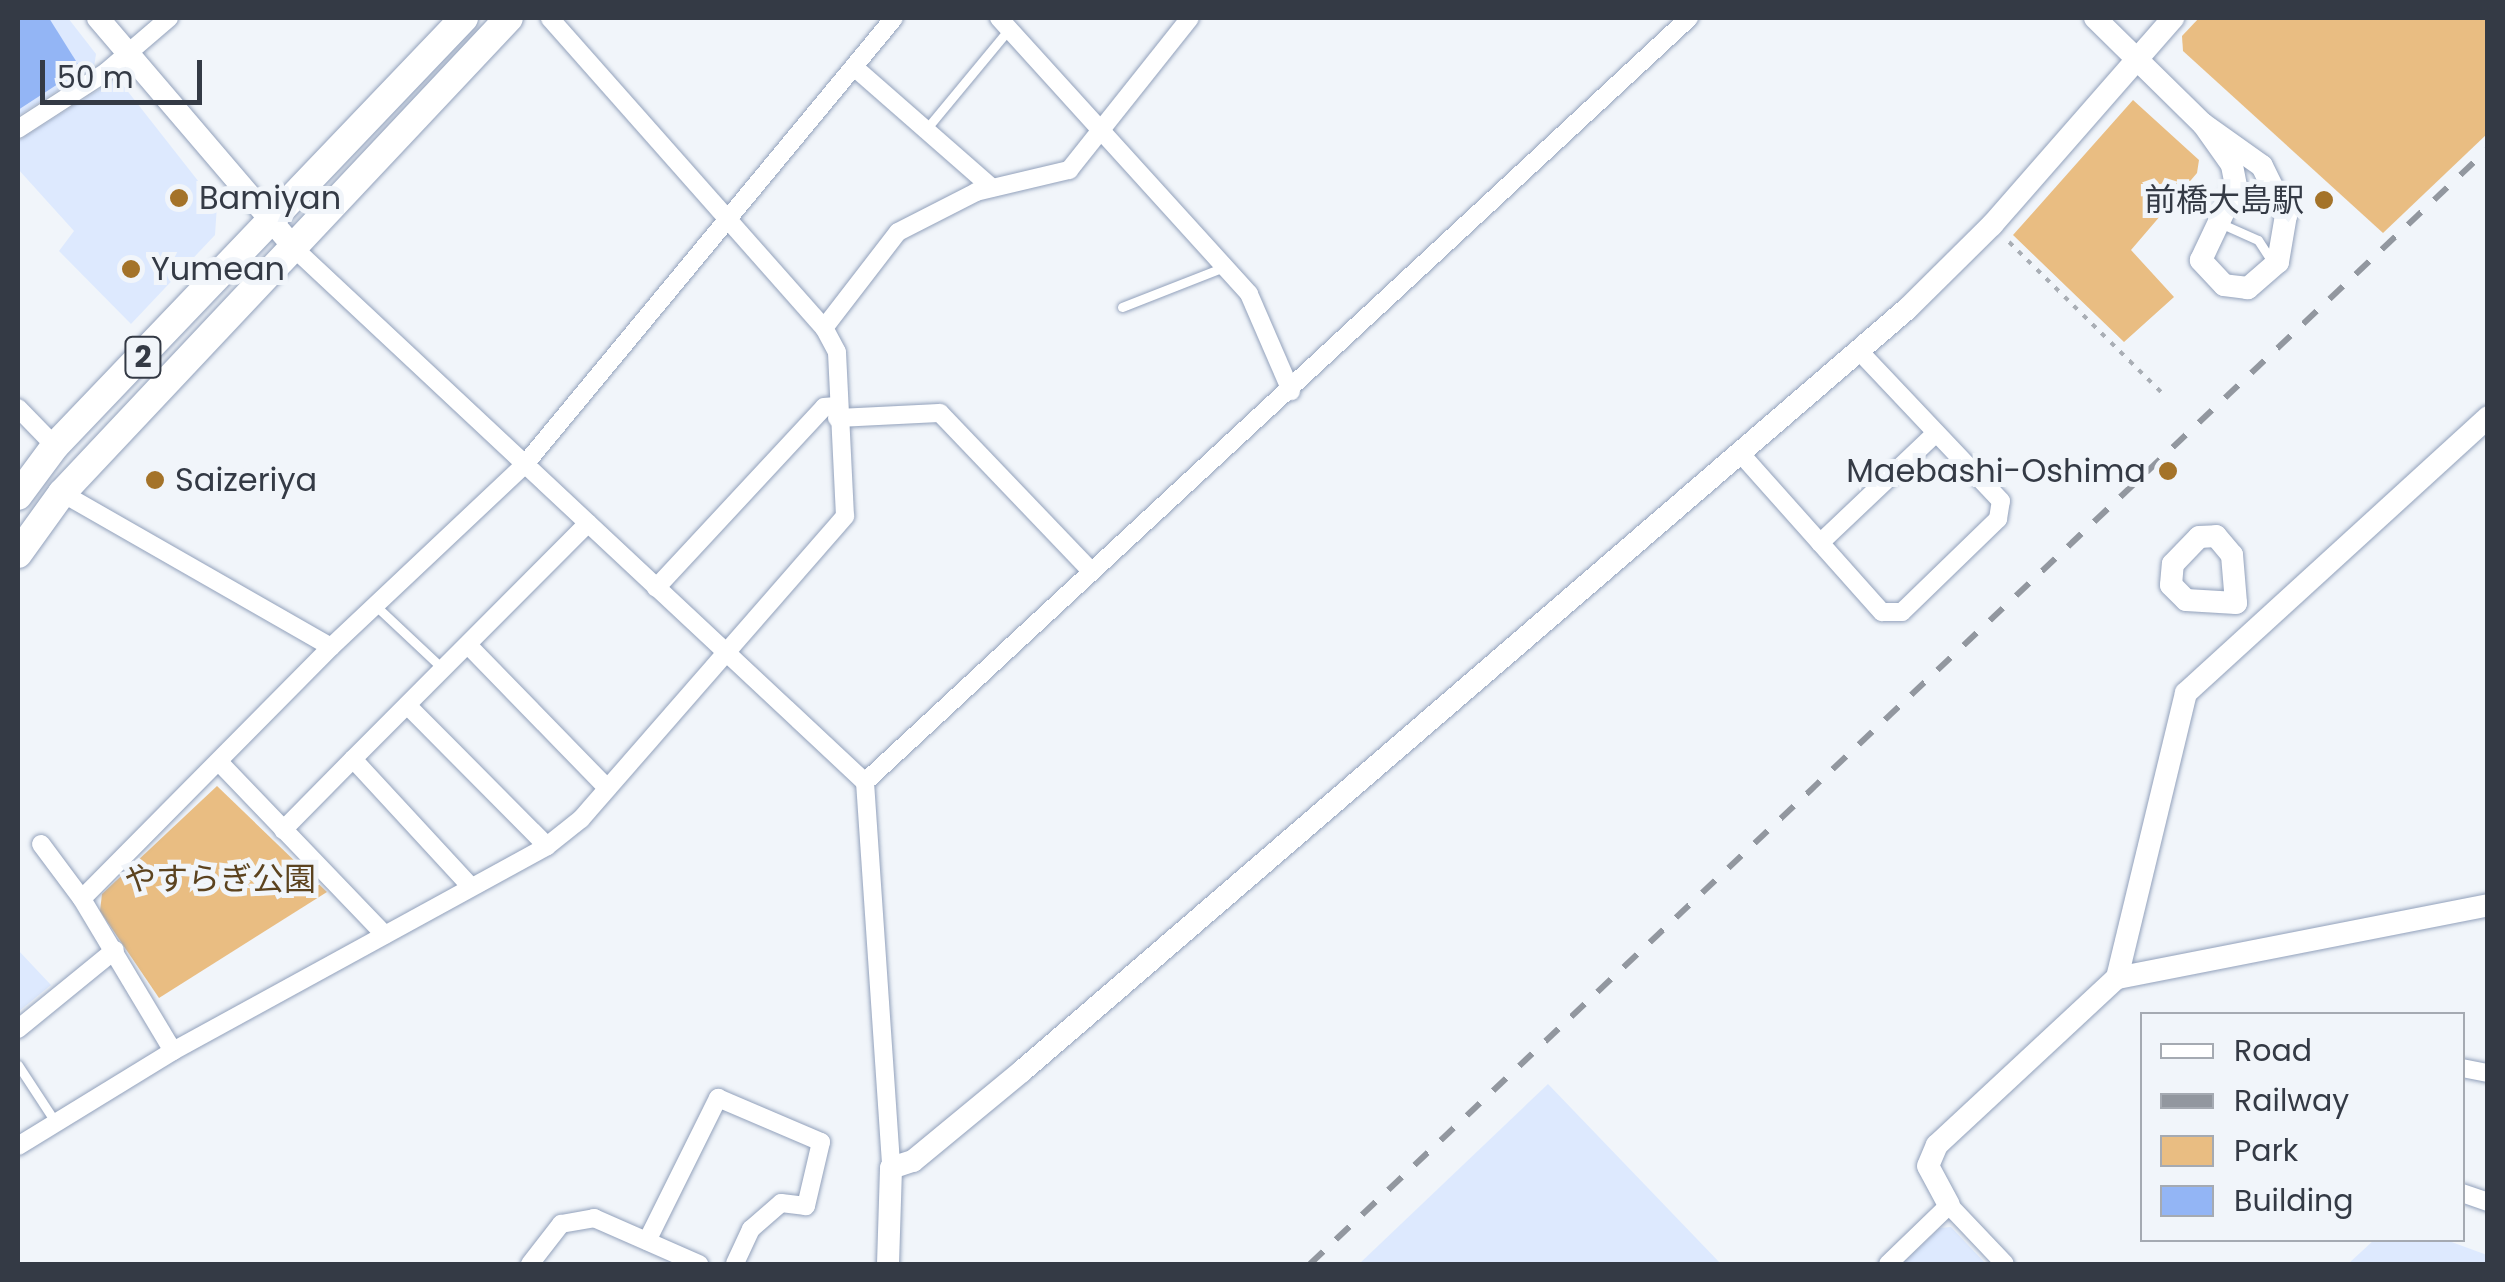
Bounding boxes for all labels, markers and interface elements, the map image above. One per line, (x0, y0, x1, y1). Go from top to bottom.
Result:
scale bar (45, 40, 208, 102)
text: 50 m (57, 56, 134, 99)
place label: Bamiyan (199, 179, 341, 217)
place label: 前橋大島駅 (2144, 181, 2304, 219)
marker: Bamiyan (168, 187, 190, 209)
marker: 前橋大島駅 (2313, 189, 2335, 211)
place label: Yumean (151, 250, 285, 288)
marker: Yumean (120, 258, 142, 280)
road number: 2 (123, 332, 163, 382)
place label: Maebashi-Oshima (1846, 452, 2146, 490)
marker: Maebashi-Oshima (2155, 458, 2181, 484)
place label: Saizeriya (175, 461, 317, 499)
marker: Saizeriya (144, 469, 166, 491)
park label: やすらぎ公園 (124, 860, 316, 898)
legend (2140, 1012, 2465, 1242)
text: Road (2234, 1029, 2312, 1072)
text: Railway (2234, 1079, 2349, 1122)
text: Park (2234, 1129, 2298, 1172)
text: Building (2234, 1179, 2354, 1222)

